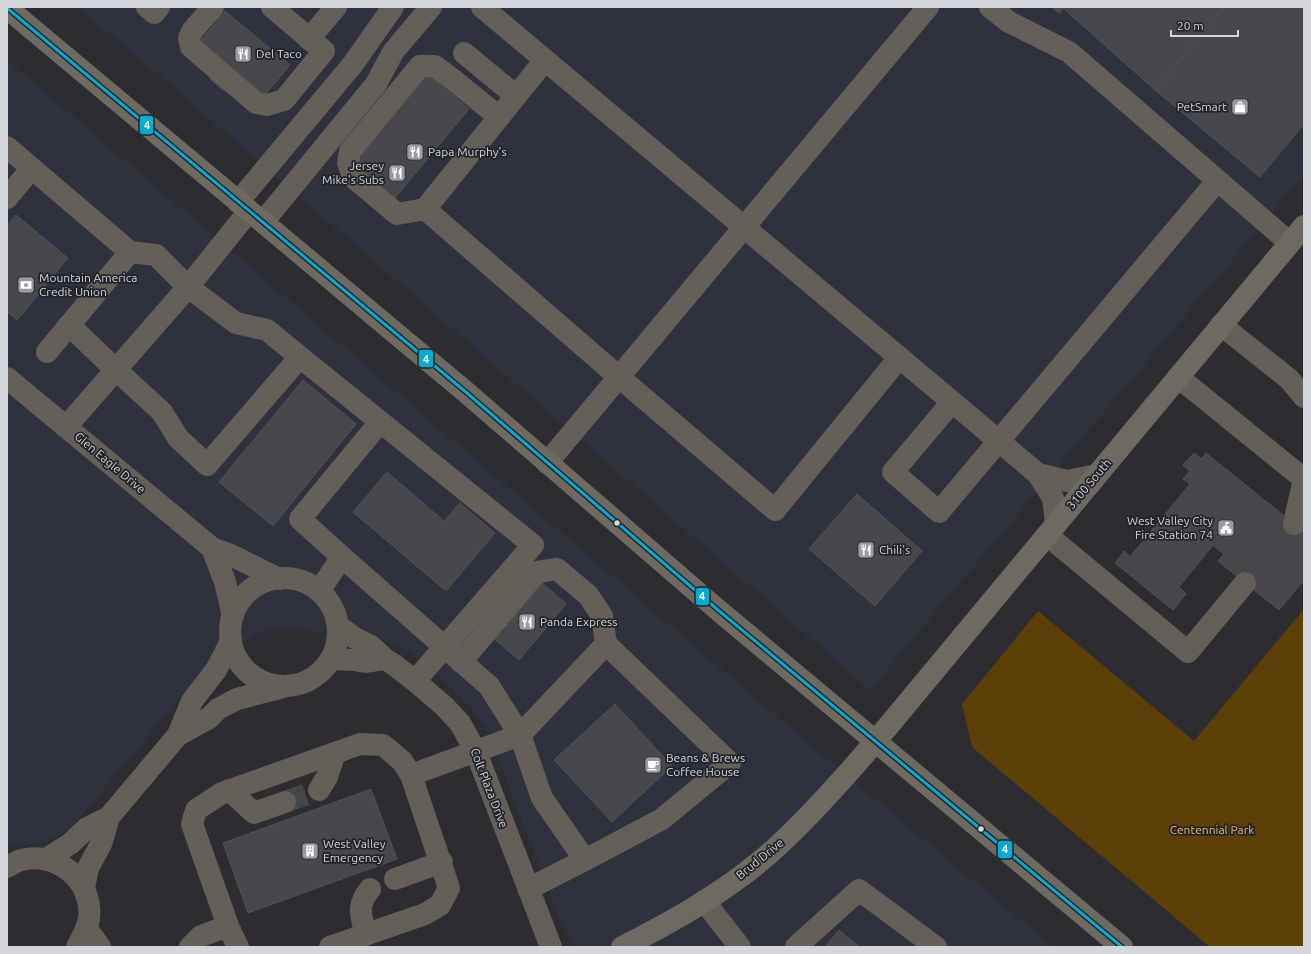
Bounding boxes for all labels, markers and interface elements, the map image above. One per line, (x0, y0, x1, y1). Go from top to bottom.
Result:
scale bar (1171, 12, 1238, 38)
text: 20 m (1177, 19, 1204, 32)
restaurant icon: Del Taco (233, 44, 253, 64)
place label: Del Taco (256, 47, 302, 60)
shop icon: PetSmart (1230, 97, 1250, 117)
place label: PetSmart (1177, 100, 1227, 113)
line badge: 4 (139, 115, 154, 135)
text: 4 (144, 119, 150, 131)
restaurant icon: Papa Murphy's (405, 142, 425, 162)
place label: Papa Murphy's (428, 145, 507, 158)
place label: Jersey Mike's Subs (322, 159, 384, 186)
restaurant icon: Jersey Mike's Subs (387, 163, 407, 183)
place label: Mountain America Credit Union (39, 271, 138, 298)
bank icon: Mountain America Credit Union (16, 275, 36, 295)
line badge: 4 (418, 349, 434, 368)
text: 4 (423, 353, 429, 365)
street label: Glen Eagle Drive (72, 429, 148, 496)
street label: 3100 South (1064, 456, 1113, 511)
place label: West Valley City Fire Station 74 (1127, 514, 1213, 541)
unlabelled marker (612, 518, 622, 528)
public building icon: West Valley City Fire Station 74 (1216, 518, 1236, 538)
restaurant icon: Chili's (856, 540, 876, 560)
place label: Chili's (879, 543, 910, 556)
line badge: 4 (695, 587, 710, 606)
text: 4 (699, 590, 705, 602)
restaurant icon: Panda Express (517, 612, 537, 632)
place label: Panda Express (540, 615, 618, 628)
street label: Colt Plaza Drive (468, 746, 511, 829)
place label: Beans & Brews Coffee House (666, 751, 745, 778)
cafe icon: Beans & Brews Coffee House (643, 755, 663, 775)
park label: Centennial Park (1170, 823, 1254, 836)
unlabelled marker (976, 824, 986, 834)
street label: Brud Drive (733, 836, 786, 882)
place label: West Valley Emergency (323, 837, 386, 864)
line badge: 4 (997, 840, 1013, 859)
building icon: West Valley Emergency (300, 841, 320, 861)
text: 4 (1002, 843, 1008, 855)

